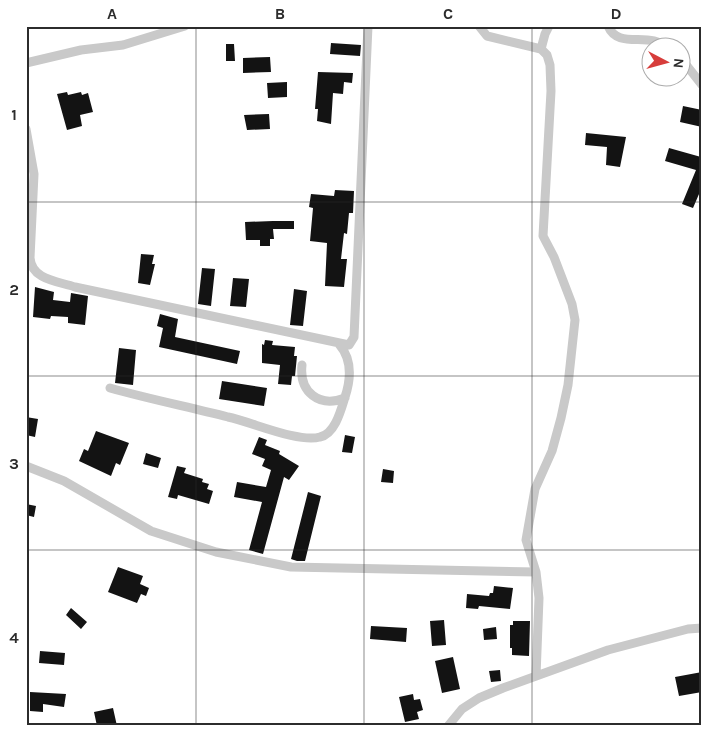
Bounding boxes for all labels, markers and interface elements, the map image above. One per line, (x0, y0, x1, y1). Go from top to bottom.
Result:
text: A (107, 4, 117, 23)
text: B (275, 4, 285, 23)
text: C (443, 4, 453, 23)
text: D (611, 4, 622, 23)
north arrow (640, 38, 690, 88)
text: N (669, 57, 687, 69)
text: 1 (11, 105, 17, 124)
text: 2 (9, 280, 19, 299)
text: 3 (9, 454, 19, 473)
text: 4 (9, 628, 19, 647)

